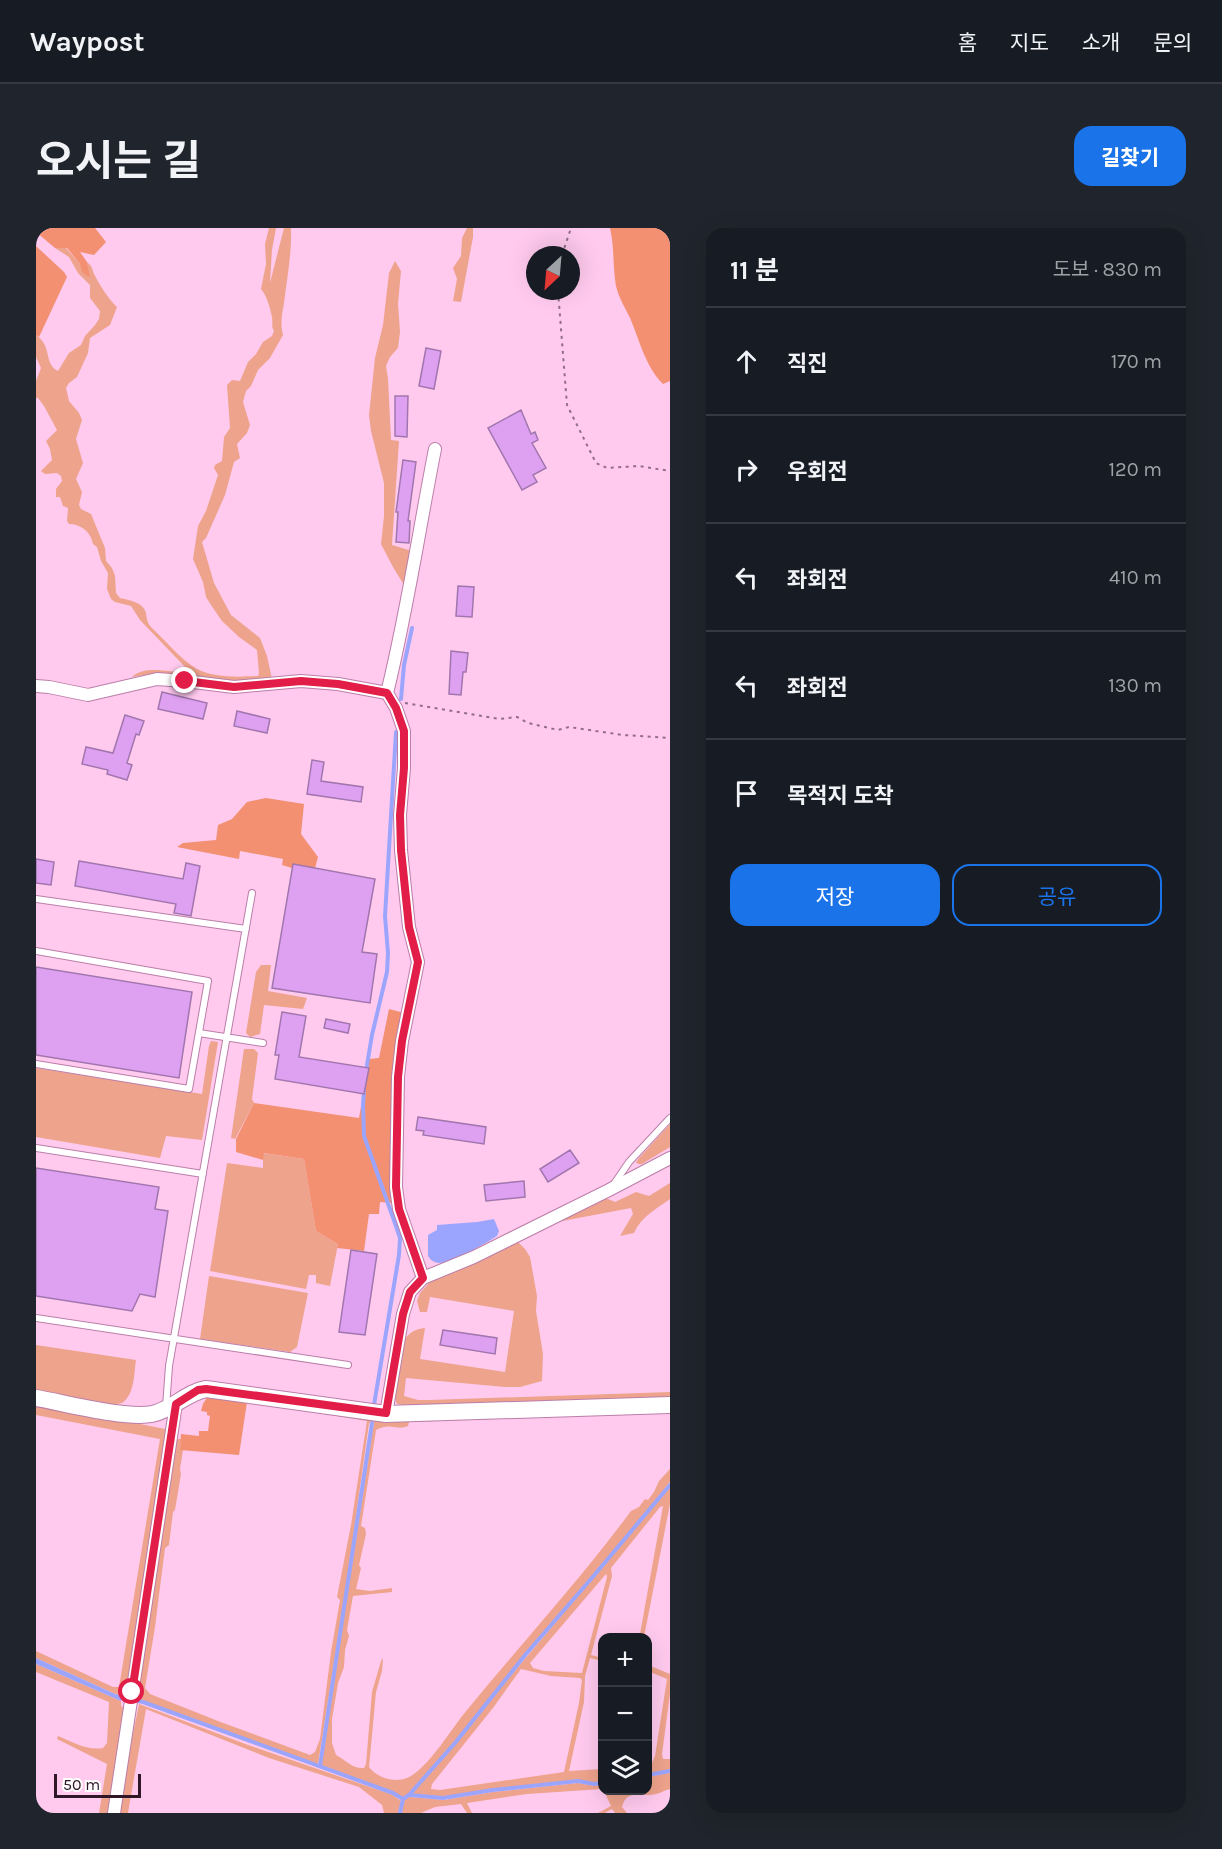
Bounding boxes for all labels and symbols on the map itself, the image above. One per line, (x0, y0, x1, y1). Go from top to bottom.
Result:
north arrow (526, 246, 580, 300)
route end (171, 667, 197, 693)
route start (118, 1678, 144, 1704)
scale bar (54, 1771, 141, 1798)

